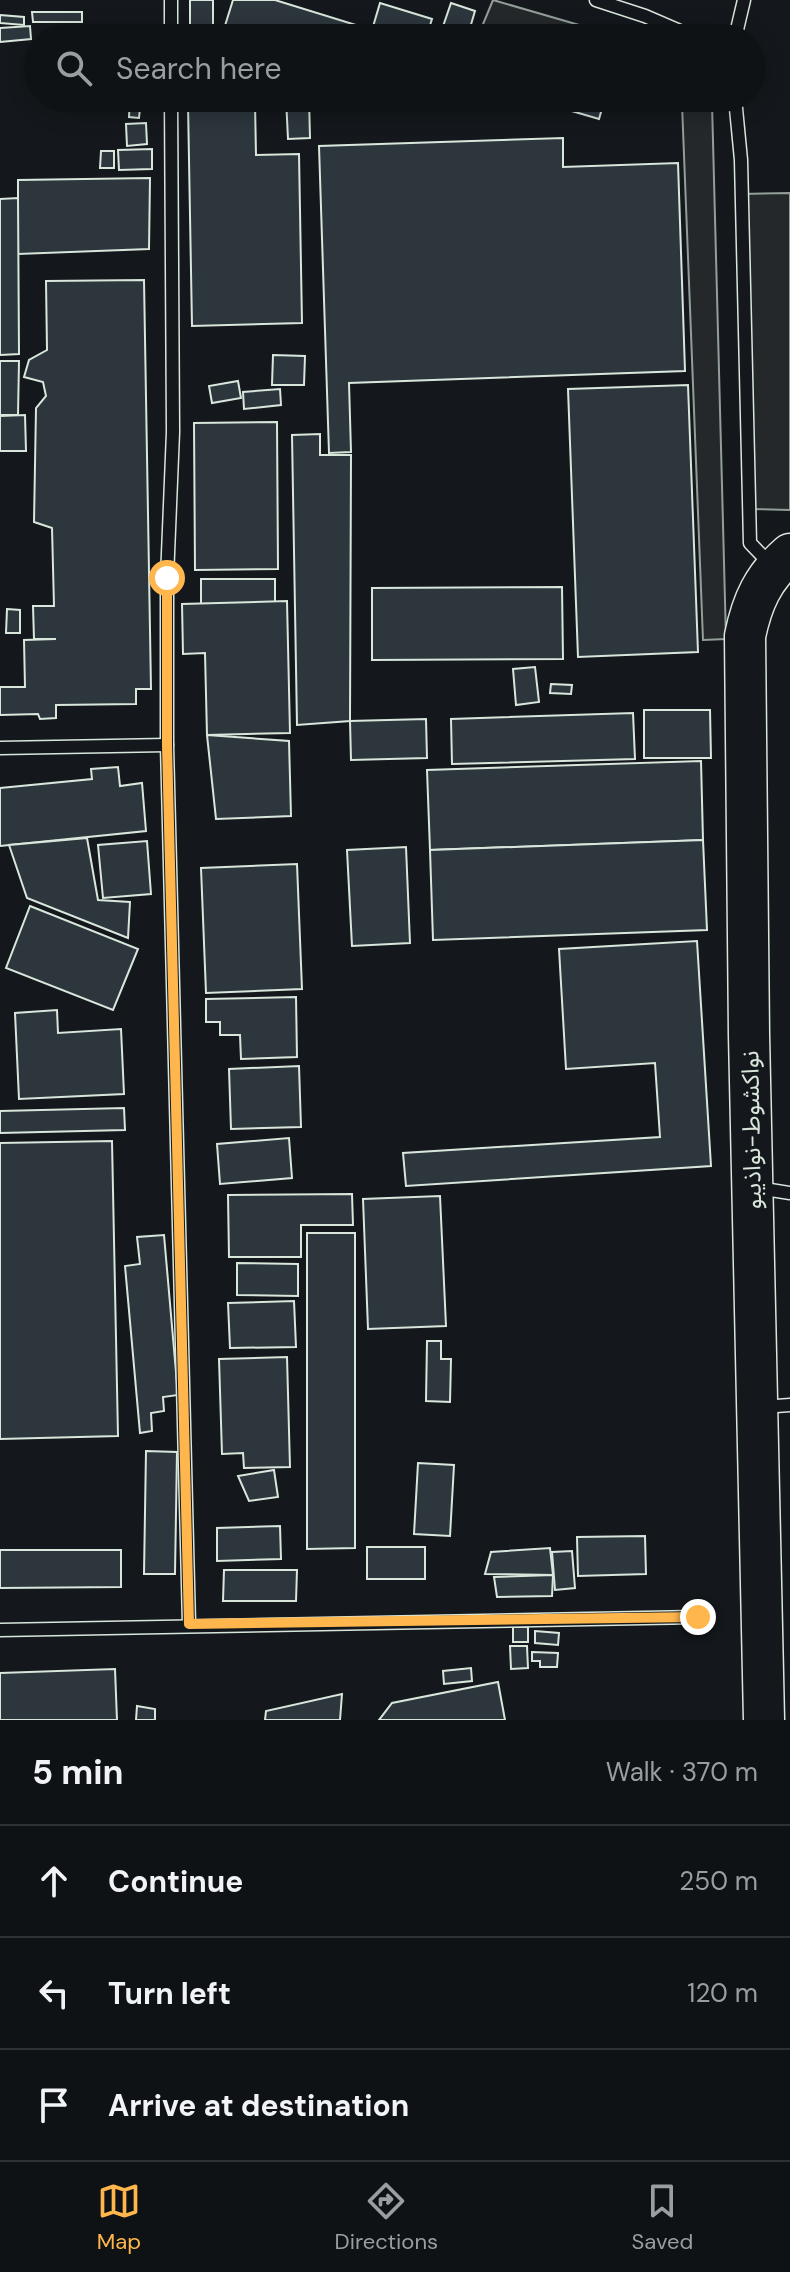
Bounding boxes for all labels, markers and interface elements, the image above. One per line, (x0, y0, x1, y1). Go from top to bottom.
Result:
search box (24, 24, 766, 112)
icon: search (52, 46, 96, 90)
text: Search here (116, 49, 282, 88)
route start (149, 560, 185, 596)
street label: نواكشوط-نواذيبو (734, 1050, 768, 1210)
route end (680, 1599, 716, 1635)
text: 5 min (32, 1750, 123, 1795)
text: Walk · 370 m (606, 1755, 758, 1789)
icon: ahead (32, 1859, 76, 1903)
text: Continue (108, 1862, 243, 1901)
text: 250 m (679, 1864, 758, 1898)
icon: left (32, 1971, 76, 2015)
text: Turn left (108, 1974, 231, 2013)
text: 120 m (687, 1976, 758, 2010)
icon: arrive (32, 2083, 76, 2127)
text: Arrive at destination (108, 2086, 409, 2125)
tab: Map (97, 2179, 141, 2256)
tab: Directions (335, 2179, 438, 2256)
tab: Saved (632, 2179, 693, 2256)

